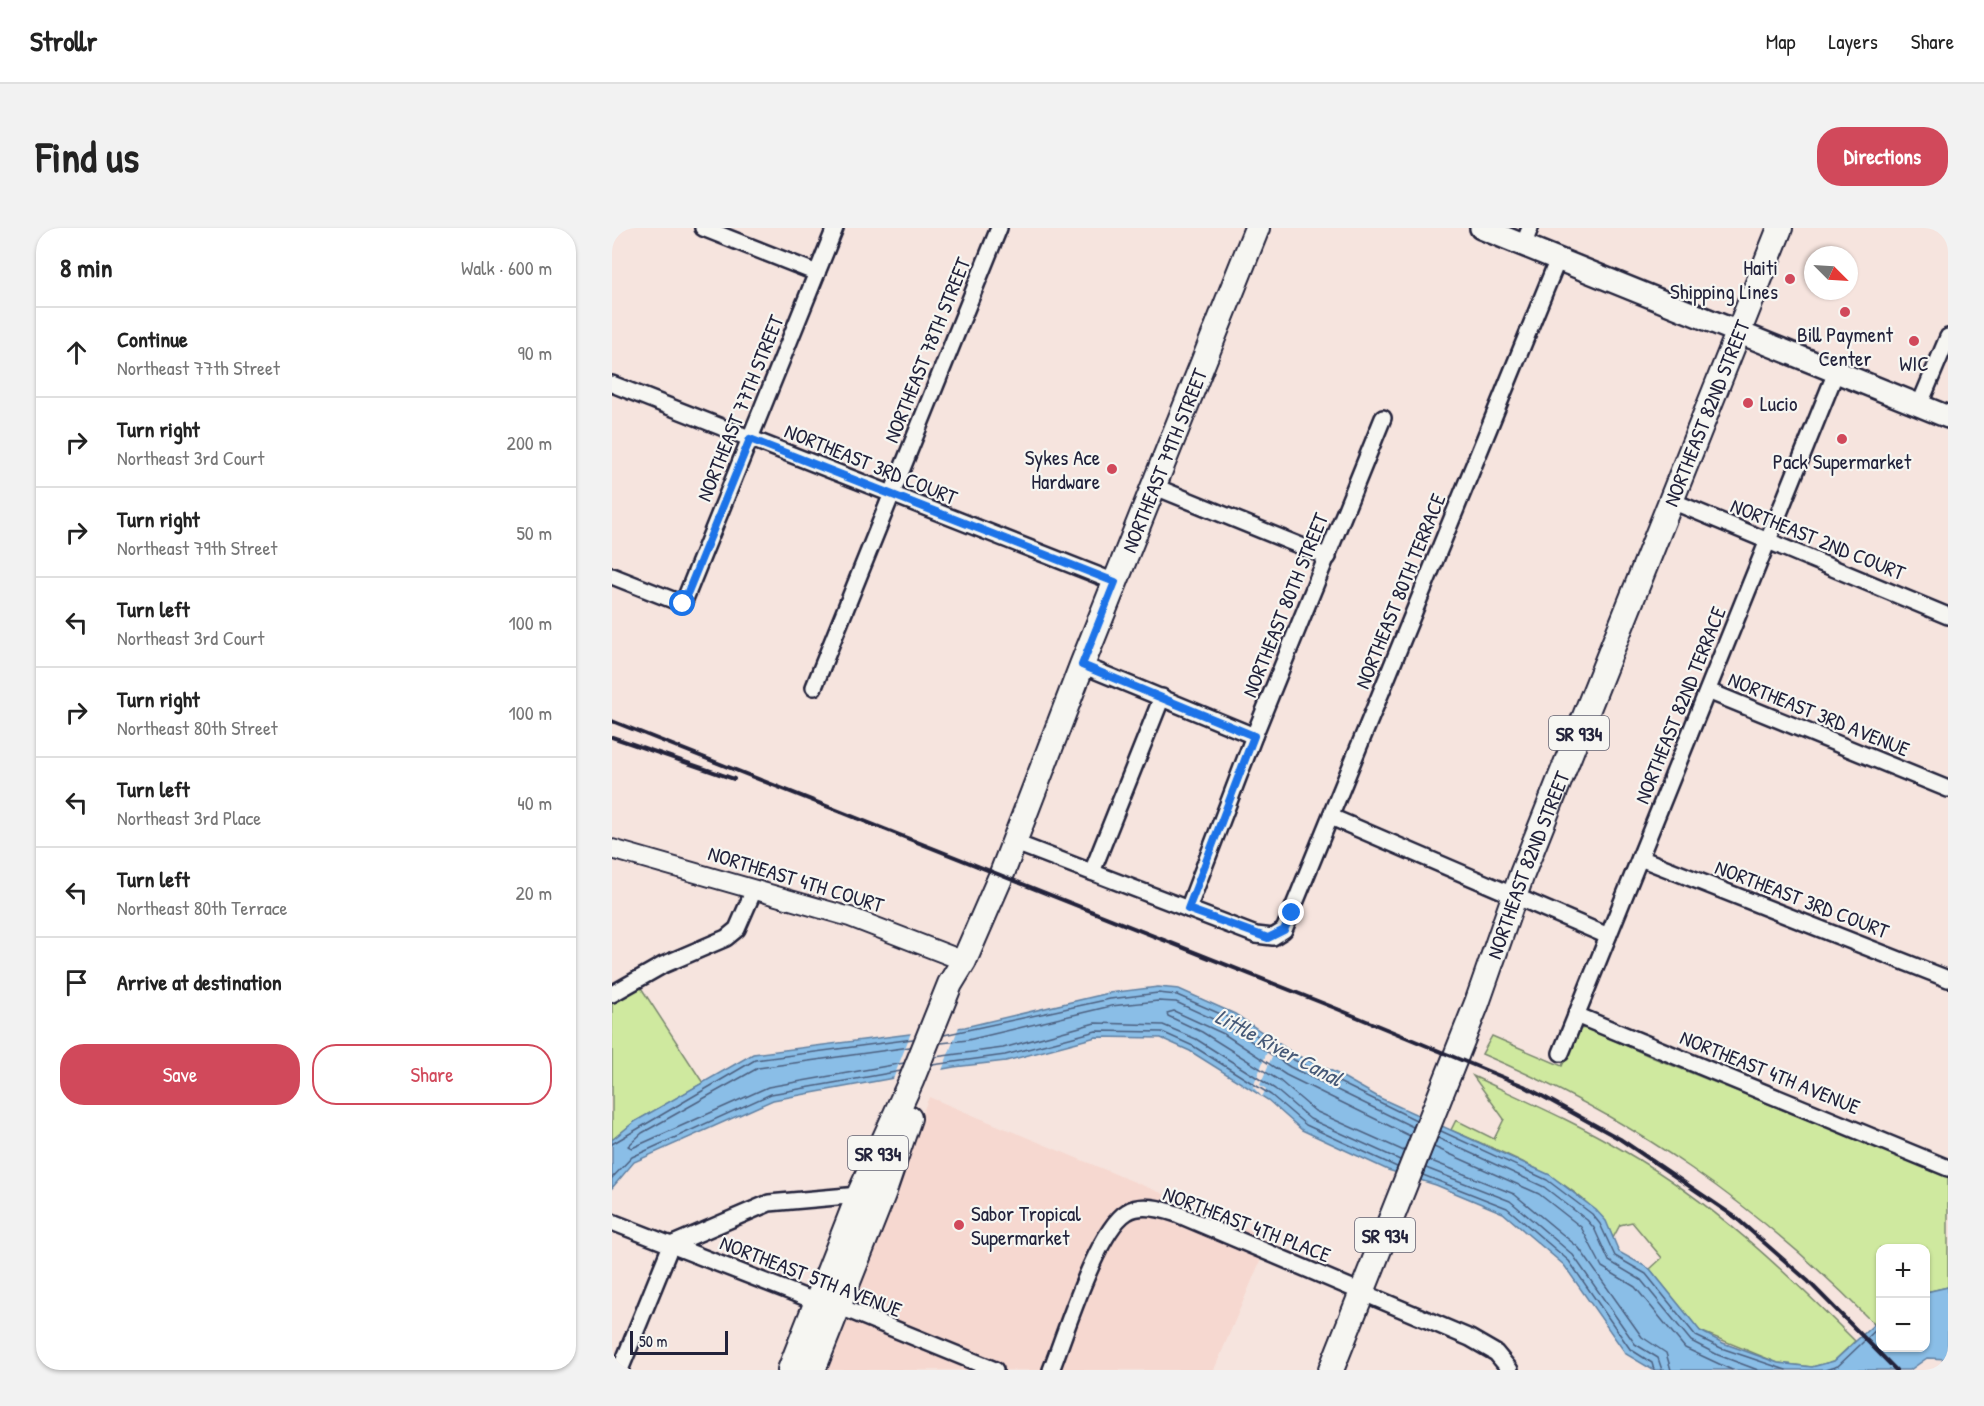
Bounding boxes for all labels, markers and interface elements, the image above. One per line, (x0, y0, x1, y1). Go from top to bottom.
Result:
text: Strollr (30, 22, 97, 60)
text: Map (1766, 27, 1795, 56)
text: Layers (1828, 27, 1878, 56)
text: Share (1911, 27, 1954, 56)
button: Directions (1817, 127, 1948, 186)
text: Find us (36, 128, 139, 185)
north arrow (1804, 246, 1858, 300)
text: 8 min (60, 250, 113, 285)
street label: NORTHEAST 78TH STREET (877, 252, 978, 447)
place label: Haiti Shipping Lines (1670, 253, 1778, 306)
text: Walk · 600 m (461, 254, 552, 281)
marker: Haiti Shipping Lines (1783, 272, 1797, 286)
marker: Bill Payment Center (1838, 305, 1852, 319)
street label: NORTHEAST 77TH STREET (689, 309, 791, 505)
street label: NORTHEAST 82ND STREET (1656, 314, 1757, 510)
place label: Bill Payment Center (1797, 320, 1894, 373)
text: Continue (117, 324, 188, 354)
marker: WIC (1907, 334, 1921, 348)
icon: ahead (60, 336, 93, 369)
text: 90 m (518, 339, 552, 366)
place label: WIC (1899, 349, 1929, 378)
text: Northeast 77th Street (117, 354, 280, 381)
street label: NORTHEAST 79TH STREET (1114, 363, 1214, 557)
place label: Lucio (1760, 389, 1798, 418)
marker: Lucio (1741, 396, 1755, 410)
text: Turn right (117, 414, 200, 444)
street label: NORTHEAST 3RD COURT (780, 416, 963, 512)
icon: right (60, 426, 93, 459)
text: 200 m (507, 429, 552, 456)
marker: Pack Supermarket (1835, 432, 1849, 446)
place label: Sykes Ace Hardware (1025, 443, 1100, 496)
text: Northeast 3rd Court (117, 444, 264, 471)
place label: Pack Supermarket (1773, 447, 1912, 476)
marker: Sykes Ace Hardware (1105, 462, 1119, 476)
street label: NORTHEAST 80TH TERRACE (1348, 489, 1452, 693)
street label: NORTHEAST 2ND COURT (1726, 491, 1911, 588)
text: Turn right (117, 504, 200, 534)
street label: NORTHEAST 80TH STREET (1235, 508, 1336, 701)
icon: right (60, 516, 93, 549)
text: 50 m (516, 519, 552, 546)
text: Northeast 79th Street (117, 534, 277, 561)
route start (669, 590, 695, 616)
text: Turn left (117, 594, 190, 624)
street label: NORTHEAST 82ND TERRACE (1627, 602, 1733, 808)
icon: left (60, 606, 93, 639)
text: 100 m (509, 609, 552, 636)
text: Northeast 3rd Court (117, 624, 264, 651)
street label: NORTHEAST 3RD AVENUE (1724, 664, 1914, 764)
text: Turn right (117, 684, 200, 714)
icon: right (60, 696, 93, 729)
text: 100 m (509, 699, 552, 726)
text: Northeast 80th Street (117, 714, 278, 741)
road number: SR 934 (1549, 716, 1609, 750)
street label: NORTHEAST 82ND STREET (1479, 766, 1577, 963)
text: Turn left (117, 774, 190, 804)
icon: left (60, 786, 93, 819)
text: 40 m (517, 789, 552, 816)
text: Northeast 3rd Place (117, 804, 261, 831)
street label: NORTHEAST 4TH COURT (705, 838, 889, 920)
street label: NORTHEAST 3RD COURT (1711, 853, 1894, 946)
text: Turn left (117, 864, 190, 894)
icon: left (60, 876, 93, 909)
text: 20 m (515, 879, 552, 906)
text: Northeast 80th Terrace (117, 894, 287, 921)
route end (1278, 899, 1304, 925)
icon: arrive (60, 966, 93, 999)
text: Arrive at destination (117, 967, 282, 997)
water label: Little River Canal (1211, 1001, 1348, 1093)
street label: NORTHEAST 4TH AVENUE (1676, 1023, 1864, 1121)
button: Save (60, 1044, 300, 1105)
button: Share (312, 1044, 552, 1105)
road number: SR 934 (848, 1136, 908, 1170)
street label: NORTHEAST 4TH PLACE (1159, 1179, 1335, 1269)
place label: Sabor Tropical Supermarket (971, 1199, 1081, 1252)
marker: Sabor Tropical Supermarket (952, 1218, 966, 1232)
road number: SR 934 (1355, 1218, 1415, 1252)
street label: NORTHEAST 5TH AVENUE (716, 1228, 906, 1324)
map controls (1876, 1244, 1930, 1352)
button: + (1876, 1244, 1930, 1298)
button: − (1876, 1298, 1930, 1352)
scale bar (630, 1328, 728, 1356)
text: 50 m (639, 1330, 668, 1352)

